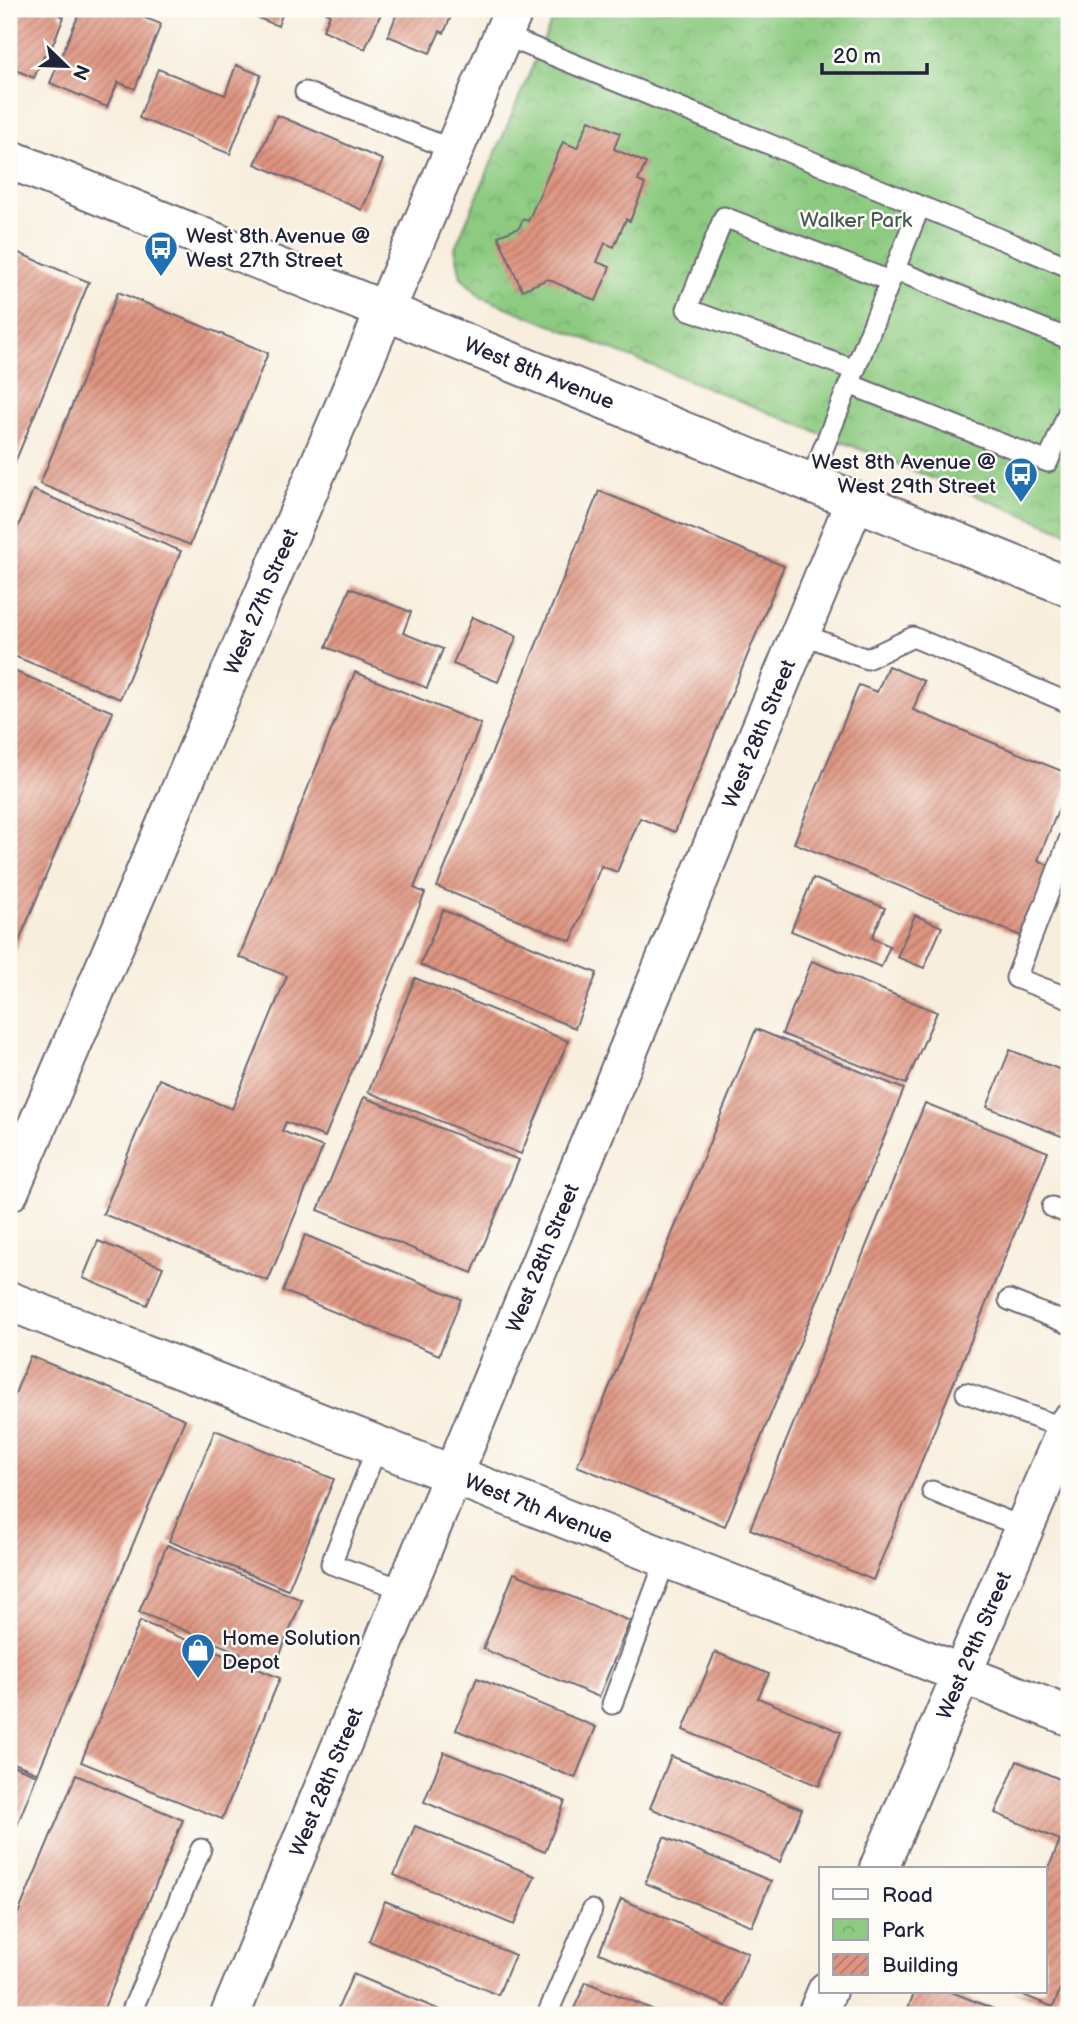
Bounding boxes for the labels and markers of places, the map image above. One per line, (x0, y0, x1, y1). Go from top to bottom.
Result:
place label: West 8th Avenue @ West 27th Street (186, 224, 370, 273)
bus stop icon: West 8th Avenue @ West 27th Street (142, 229, 180, 278)
place label: West 8th Avenue @ West 29th Street (812, 450, 997, 499)
bus stop icon: West 8th Avenue @ West 29th Street (1002, 455, 1040, 504)
place label: Home Solution Depot (222, 1626, 361, 1675)
shop icon: Home Solution Depot (179, 1631, 217, 1680)

